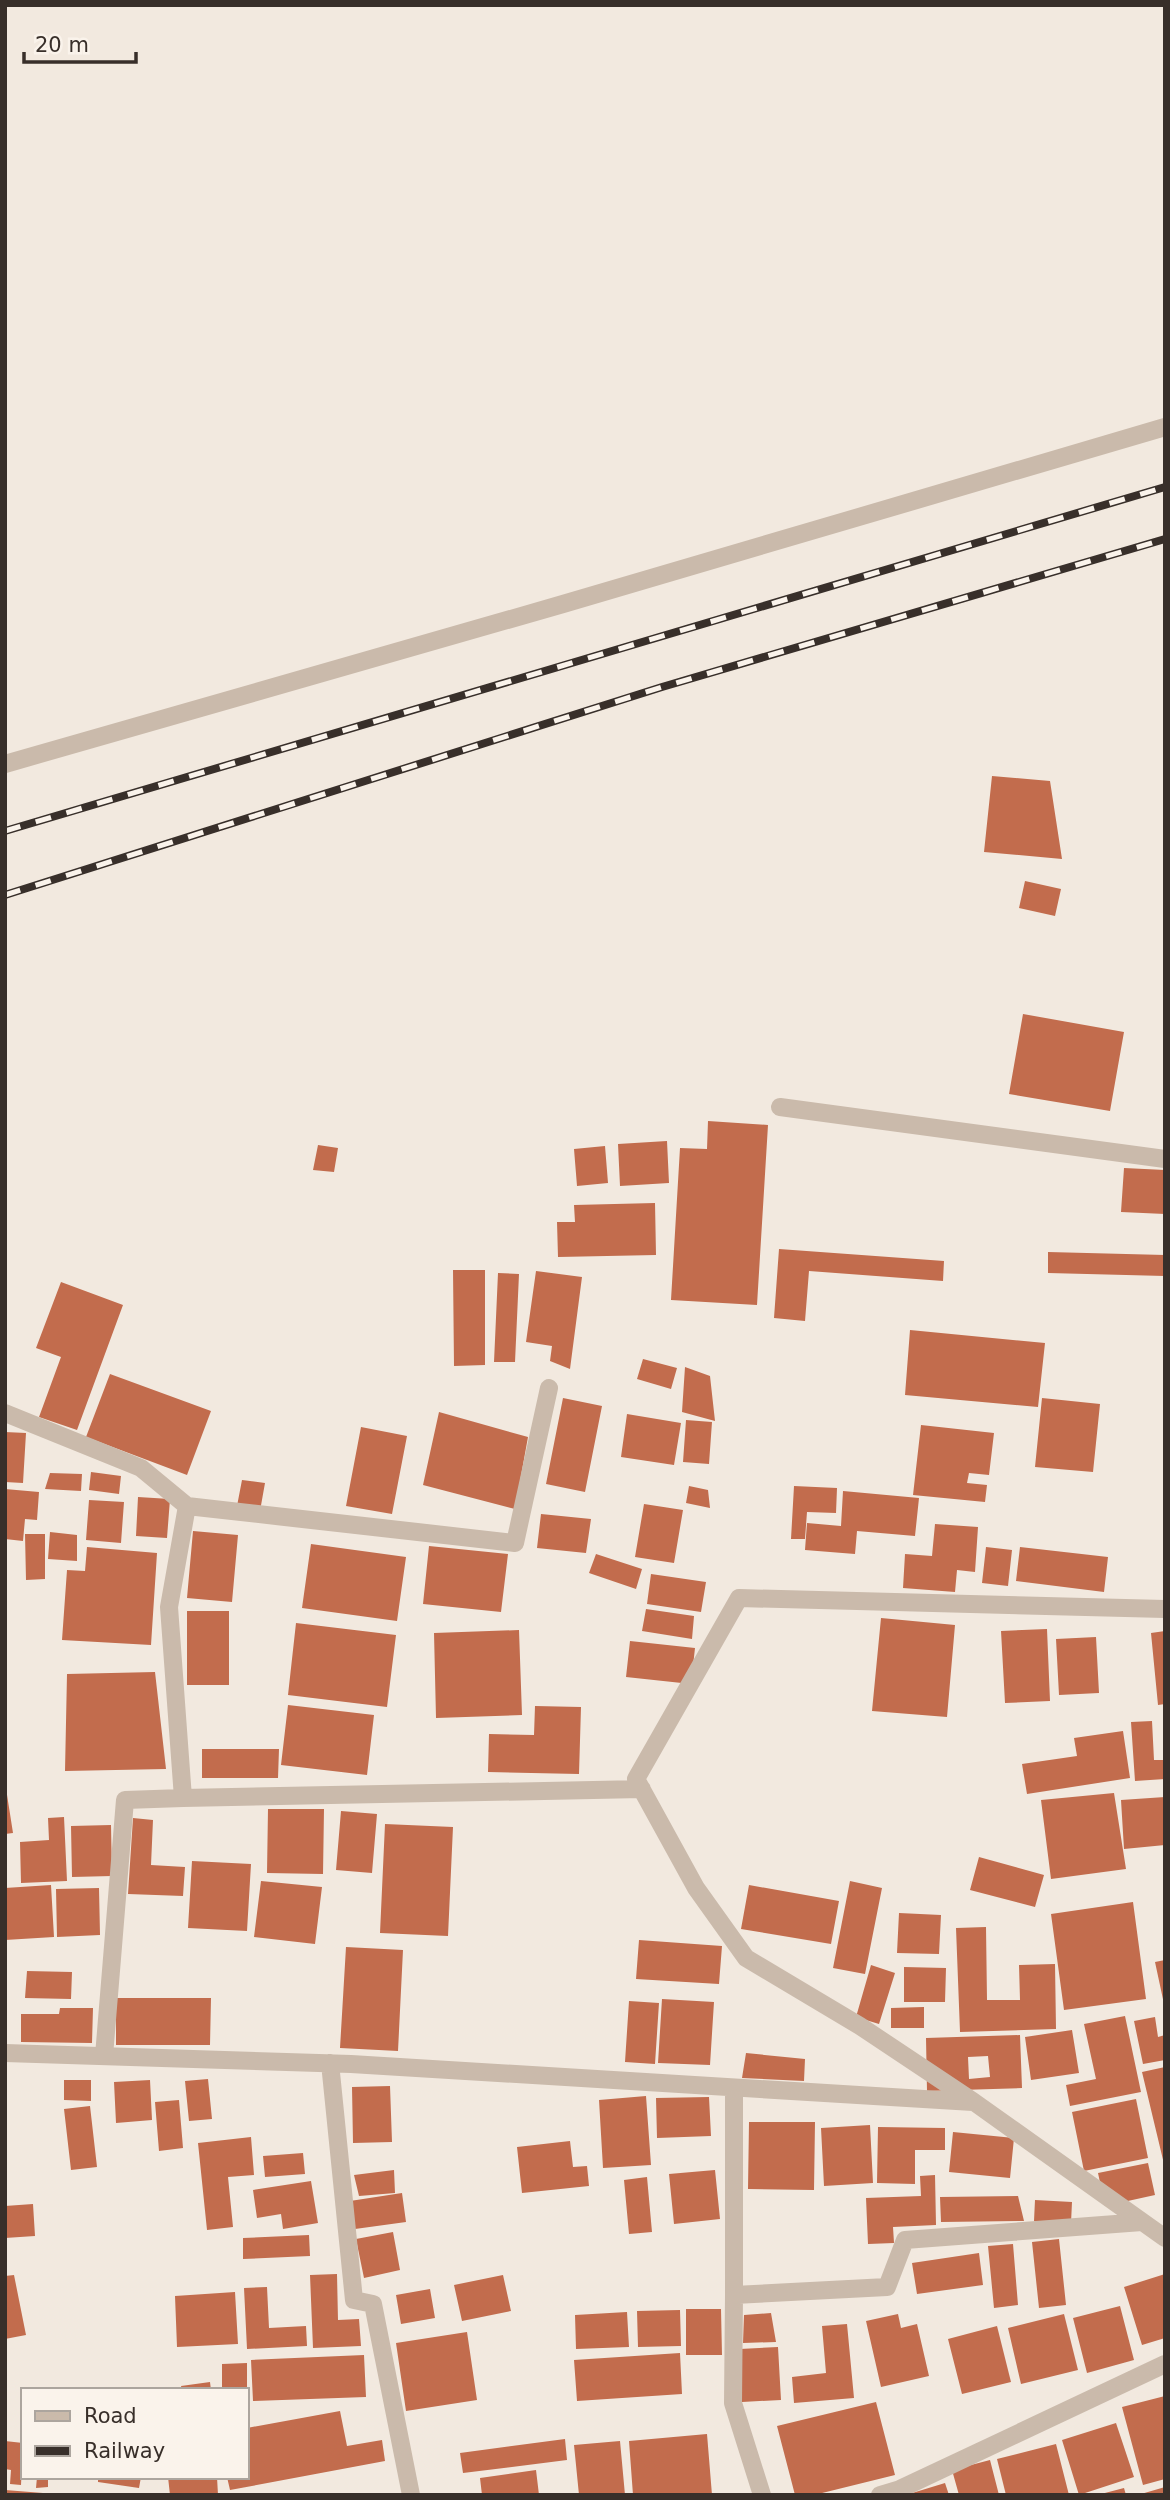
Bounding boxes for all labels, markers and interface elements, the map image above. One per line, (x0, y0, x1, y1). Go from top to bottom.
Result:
scale bar (24, 21, 136, 65)
text: 20 m (35, 33, 89, 57)
legend (21, 2388, 248, 2479)
text: Road (84, 2404, 137, 2428)
text: Railway (84, 2439, 165, 2463)

